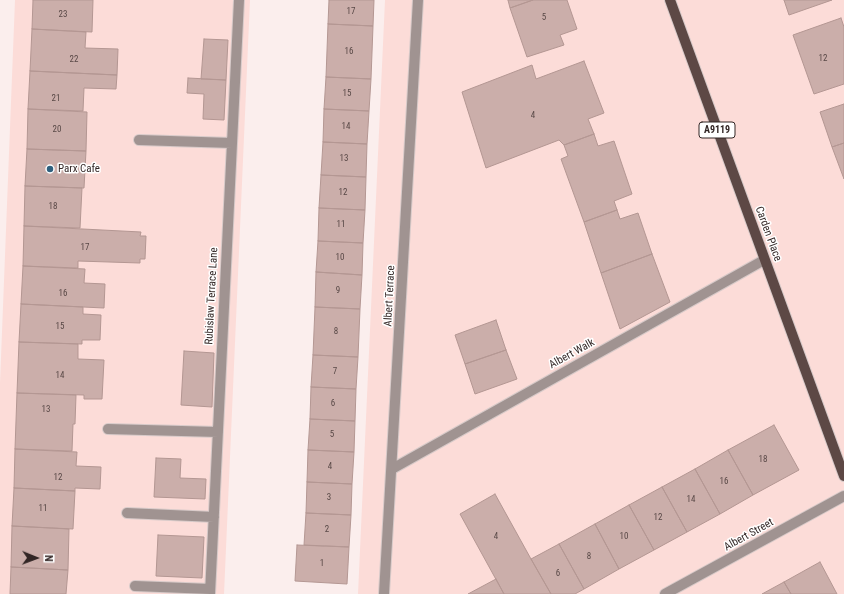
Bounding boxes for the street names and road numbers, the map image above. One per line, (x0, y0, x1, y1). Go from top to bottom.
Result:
road number: A9119 (699, 122, 735, 138)
street label: Carden Place (752, 205, 784, 263)
street label: Rubislaw Terrace Lane (203, 247, 221, 345)
street label: Albert Terrace (382, 265, 398, 327)
street label: Albert Walk (547, 336, 597, 372)
street label: Albert Street (722, 516, 776, 554)

